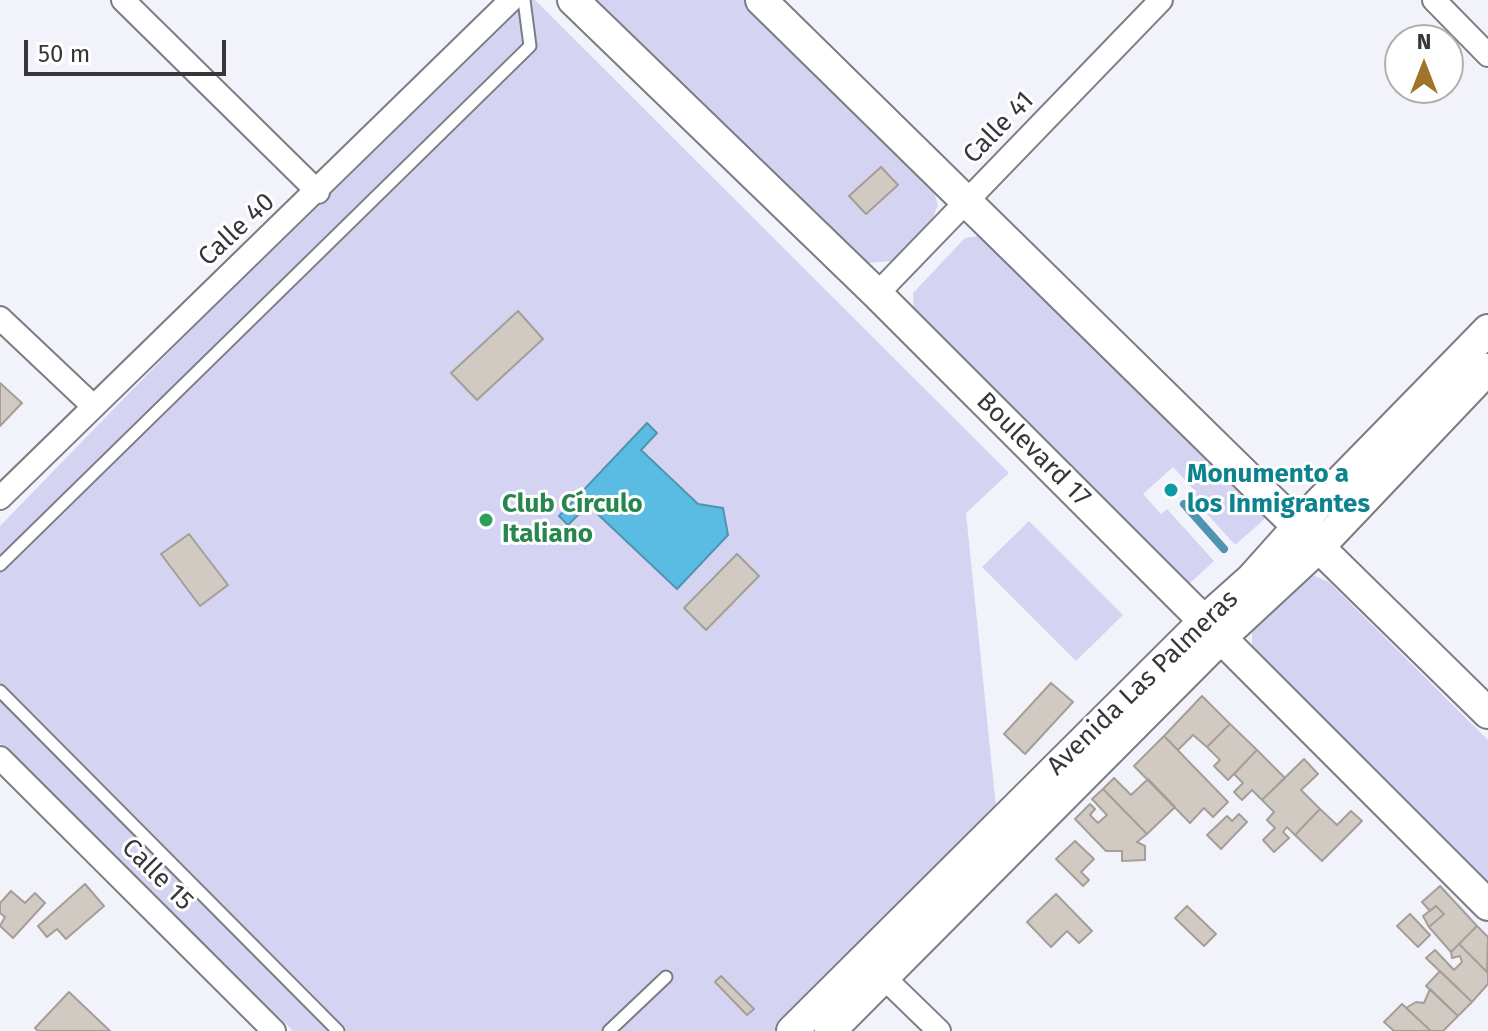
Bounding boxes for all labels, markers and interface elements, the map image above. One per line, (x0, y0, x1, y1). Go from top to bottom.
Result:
scale bar (28, 24, 230, 74)
north arrow (1384, 24, 1464, 104)
text: N (1417, 28, 1431, 55)
text: 50 m (38, 40, 90, 68)
street label: Calle 41 (957, 86, 1041, 170)
street label: Calle 40 (192, 187, 282, 273)
street label: Boulevard 17 (969, 386, 1097, 514)
place label: Monumento a los Inmigrantes (1187, 459, 1370, 520)
marker: Monumento a los Inmigrantes (1162, 481, 1180, 499)
place label: Club Círculo Italiano (502, 489, 643, 550)
marker: Club Círculo Italiano (477, 511, 495, 529)
street label: Avenida Las Palmeras (1041, 584, 1245, 782)
street label: Calle 15 (115, 833, 199, 917)

